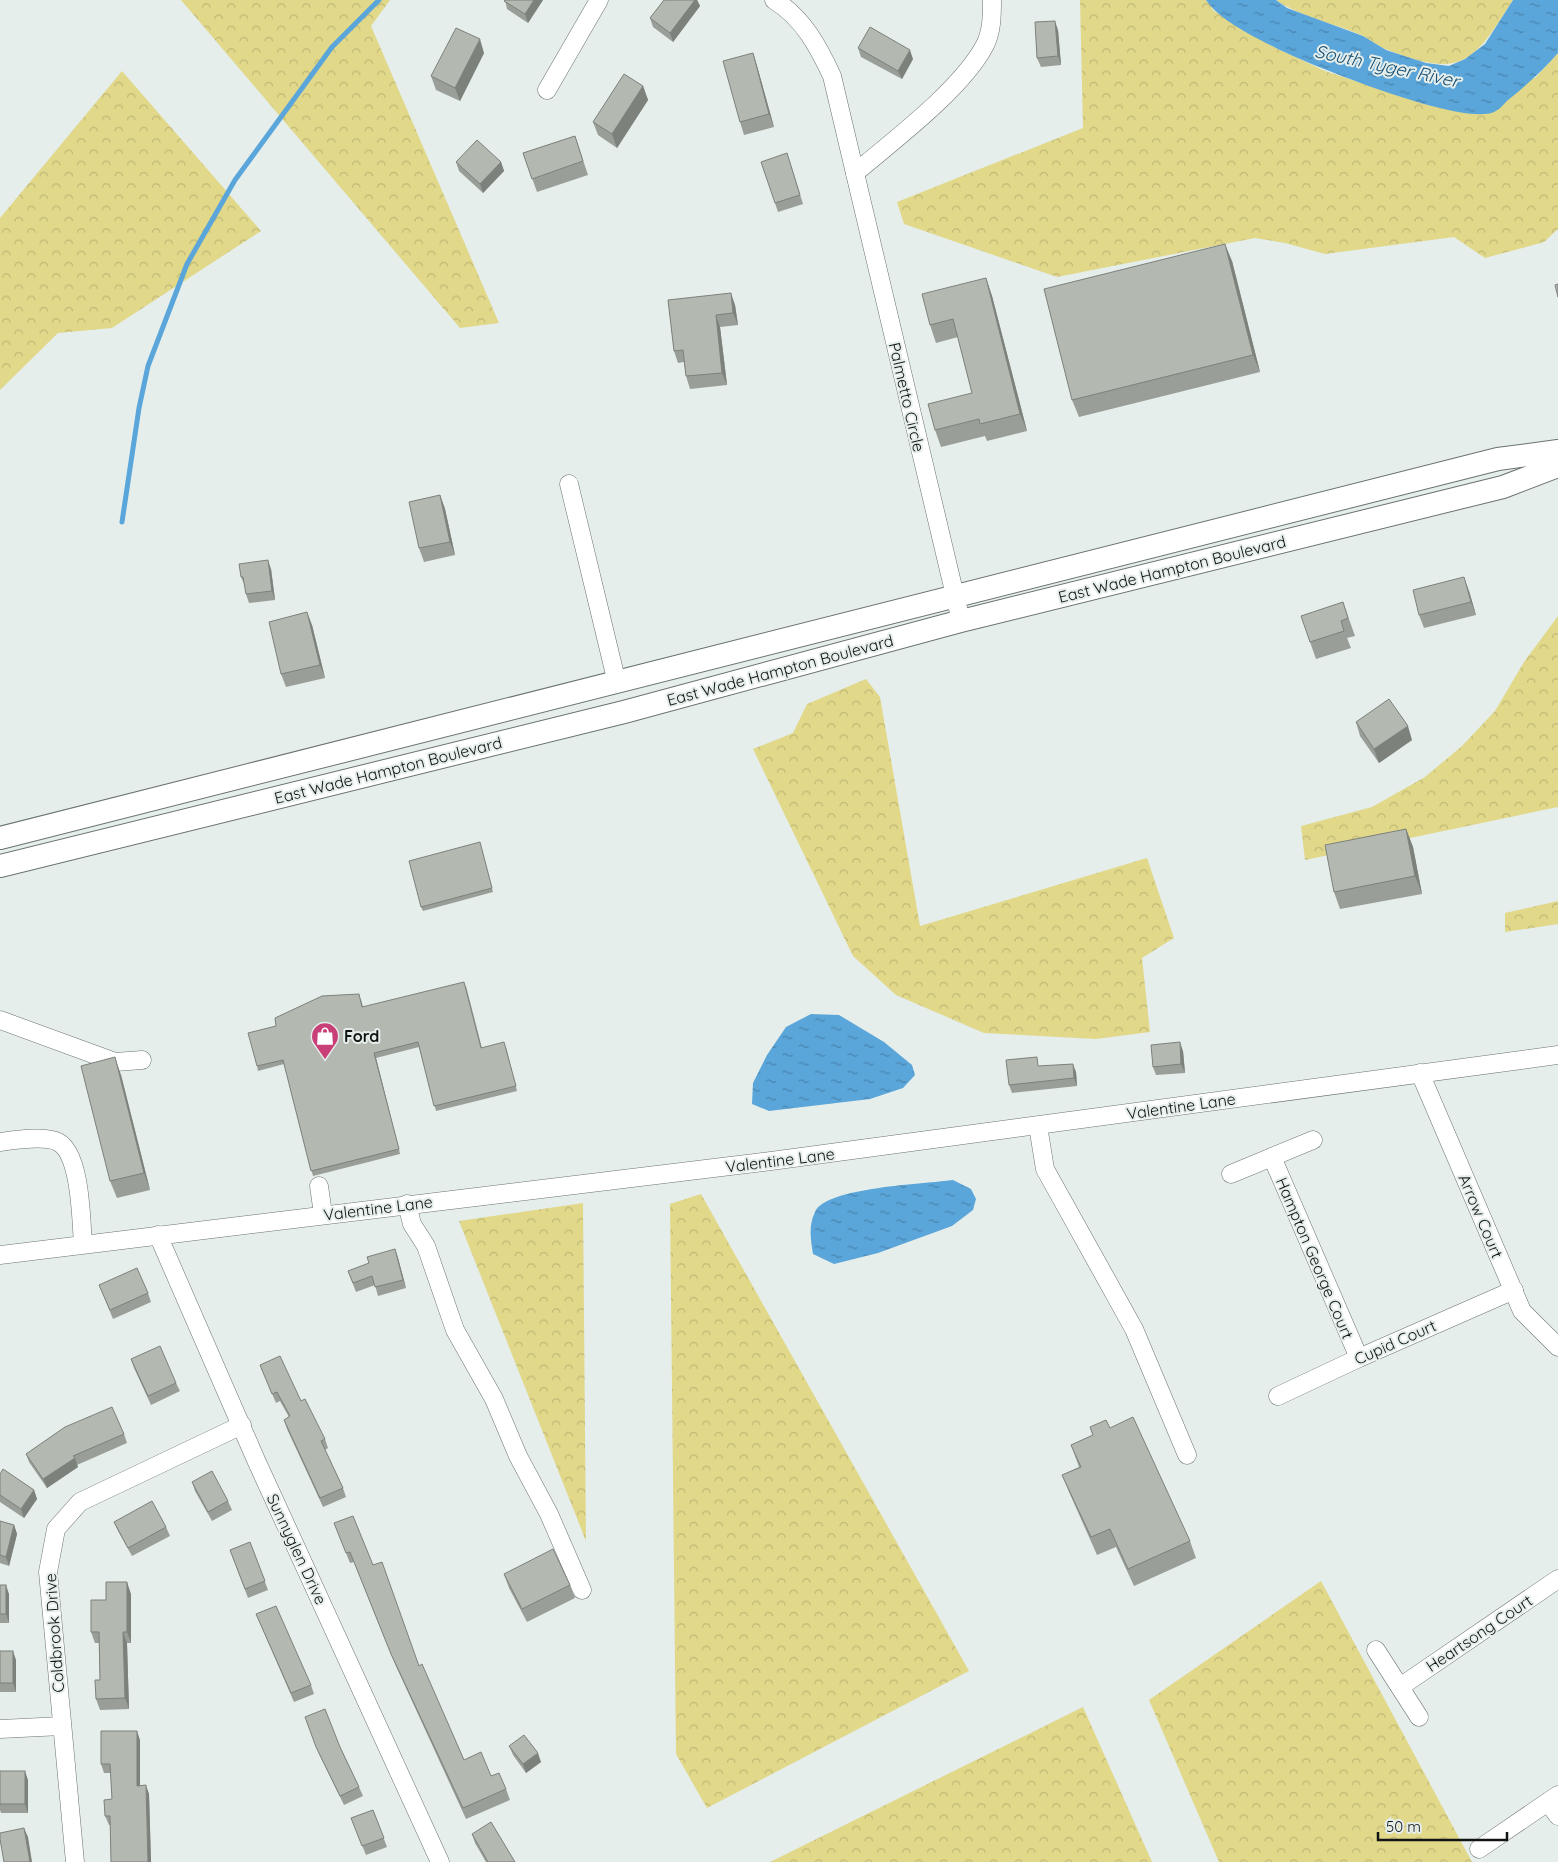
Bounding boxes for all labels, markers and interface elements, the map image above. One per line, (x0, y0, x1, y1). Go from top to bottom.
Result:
water label: South Tyger River (1313, 39, 1463, 93)
street label: Palmetto Circle (885, 340, 929, 454)
street label: East Wade Hampton Boulevard (1056, 531, 1288, 607)
street label: East Wade Hampton Boulevard (665, 630, 895, 710)
street label: East Wade Hampton Boulevard (272, 732, 504, 808)
shop icon: Ford (310, 1021, 340, 1060)
place label: Ford (344, 1026, 379, 1046)
street label: Valentine Lane (1125, 1088, 1237, 1124)
street label: Valentine Lane (724, 1143, 836, 1177)
street label: Arrow Court (1454, 1171, 1508, 1261)
street label: Hampton George Court (1272, 1174, 1358, 1342)
street label: Valentine Lane (322, 1191, 434, 1225)
street label: Cupid Court (1351, 1315, 1439, 1369)
street label: Sunnyglen Drive (263, 1490, 331, 1608)
street label: Coldbrook Drive (40, 1573, 68, 1693)
street label: Heartsong Court (1422, 1590, 1536, 1676)
scale bar (1378, 1810, 1507, 1842)
text: 50 m (1386, 1817, 1421, 1836)

